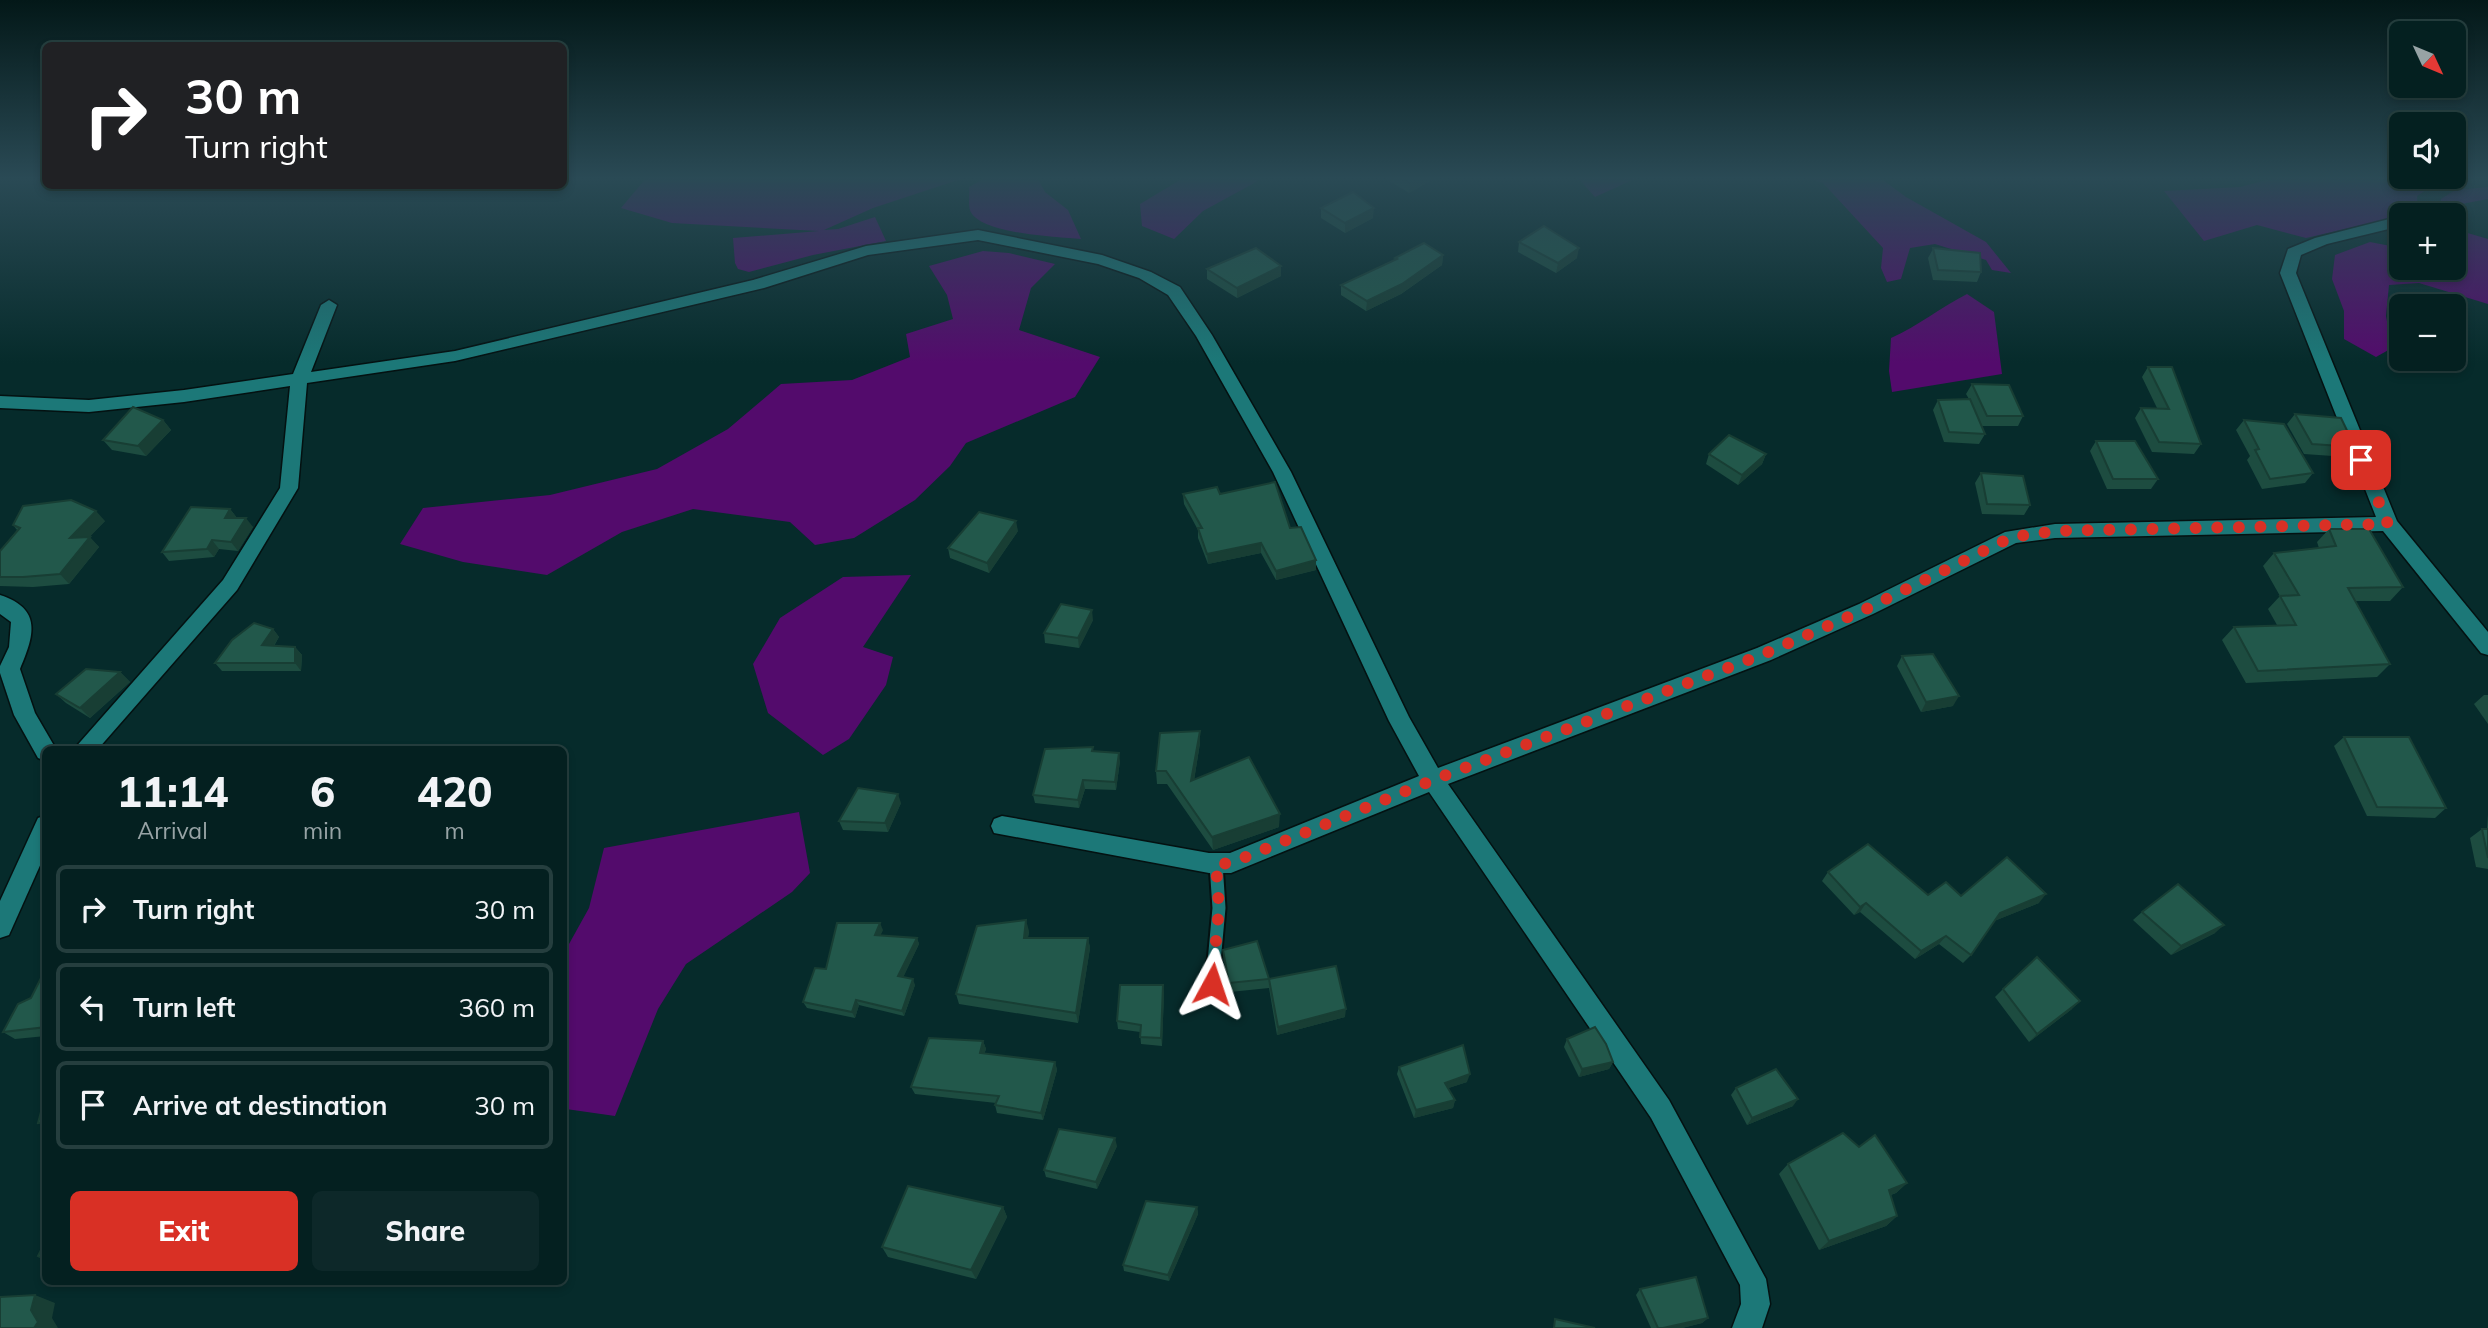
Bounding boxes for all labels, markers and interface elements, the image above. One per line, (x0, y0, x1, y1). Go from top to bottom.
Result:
north arrow (2389, 21, 2466, 98)
map controls (2389, 21, 2466, 371)
text: 30 m (185, 65, 301, 126)
icon: right (70, 70, 161, 161)
button: sound (2389, 112, 2466, 189)
text: Turn right (185, 126, 328, 166)
button: + (2389, 203, 2466, 280)
button: − (2389, 294, 2466, 371)
pin (2331, 430, 2391, 490)
icon: arrive (2342, 441, 2380, 479)
text: 11:14 (117, 765, 228, 818)
text: 6 (310, 765, 335, 818)
text: 420 (417, 765, 492, 818)
text: Arrival (137, 816, 208, 845)
text: min (303, 816, 342, 845)
text: m (444, 816, 465, 845)
icon: right (74, 890, 112, 928)
text: Turn right (133, 893, 254, 926)
text: 30 m (474, 893, 535, 926)
position arrow (1175, 947, 1249, 1021)
icon: left (74, 988, 112, 1026)
text: Turn left (133, 991, 235, 1024)
text: 360 m (459, 991, 535, 1024)
icon: arrive (74, 1086, 112, 1124)
text: Arrive at destination (133, 1089, 388, 1122)
text: 30 m (474, 1089, 535, 1122)
button: Exit (70, 1191, 298, 1271)
button: Share (312, 1191, 539, 1271)

